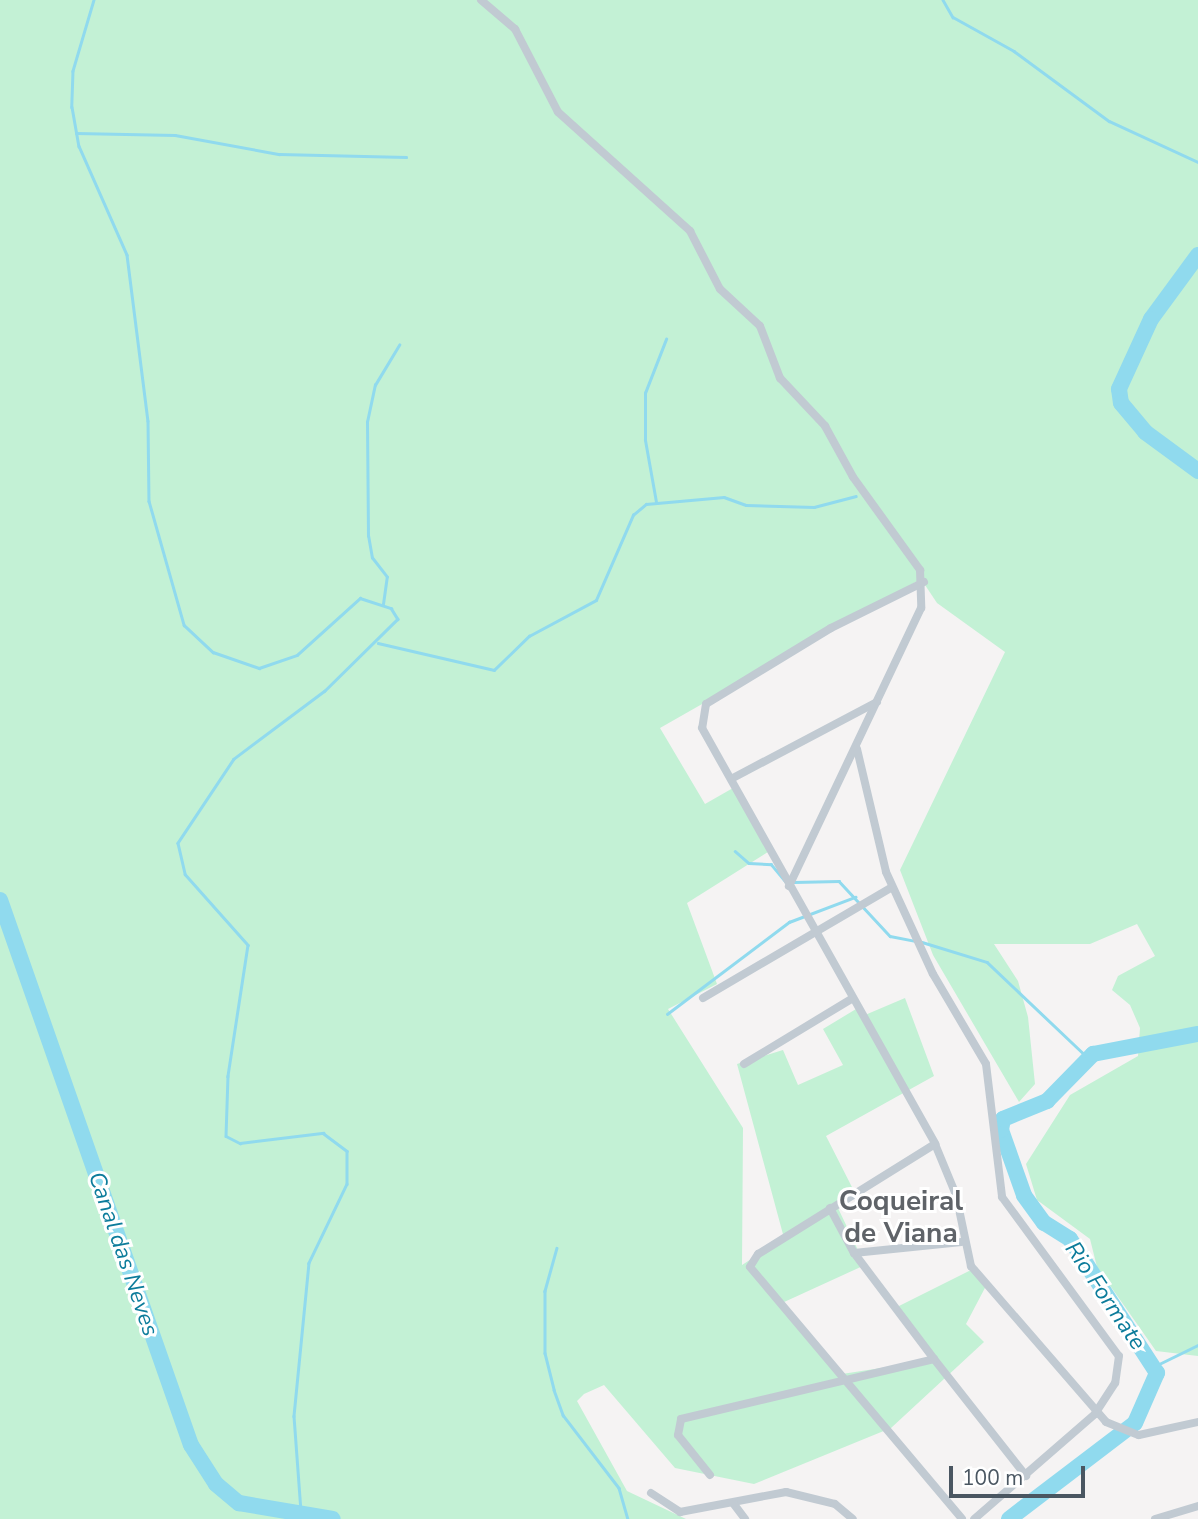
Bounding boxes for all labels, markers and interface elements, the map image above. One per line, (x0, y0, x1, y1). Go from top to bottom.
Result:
water label: Canal das Neves (82, 1168, 164, 1340)
district label: Coqueiral de Viana (839, 1184, 963, 1250)
water label: Rio Formate (1059, 1237, 1151, 1355)
scale bar (953, 1452, 1090, 1496)
text: 100 m (962, 1464, 1023, 1492)

